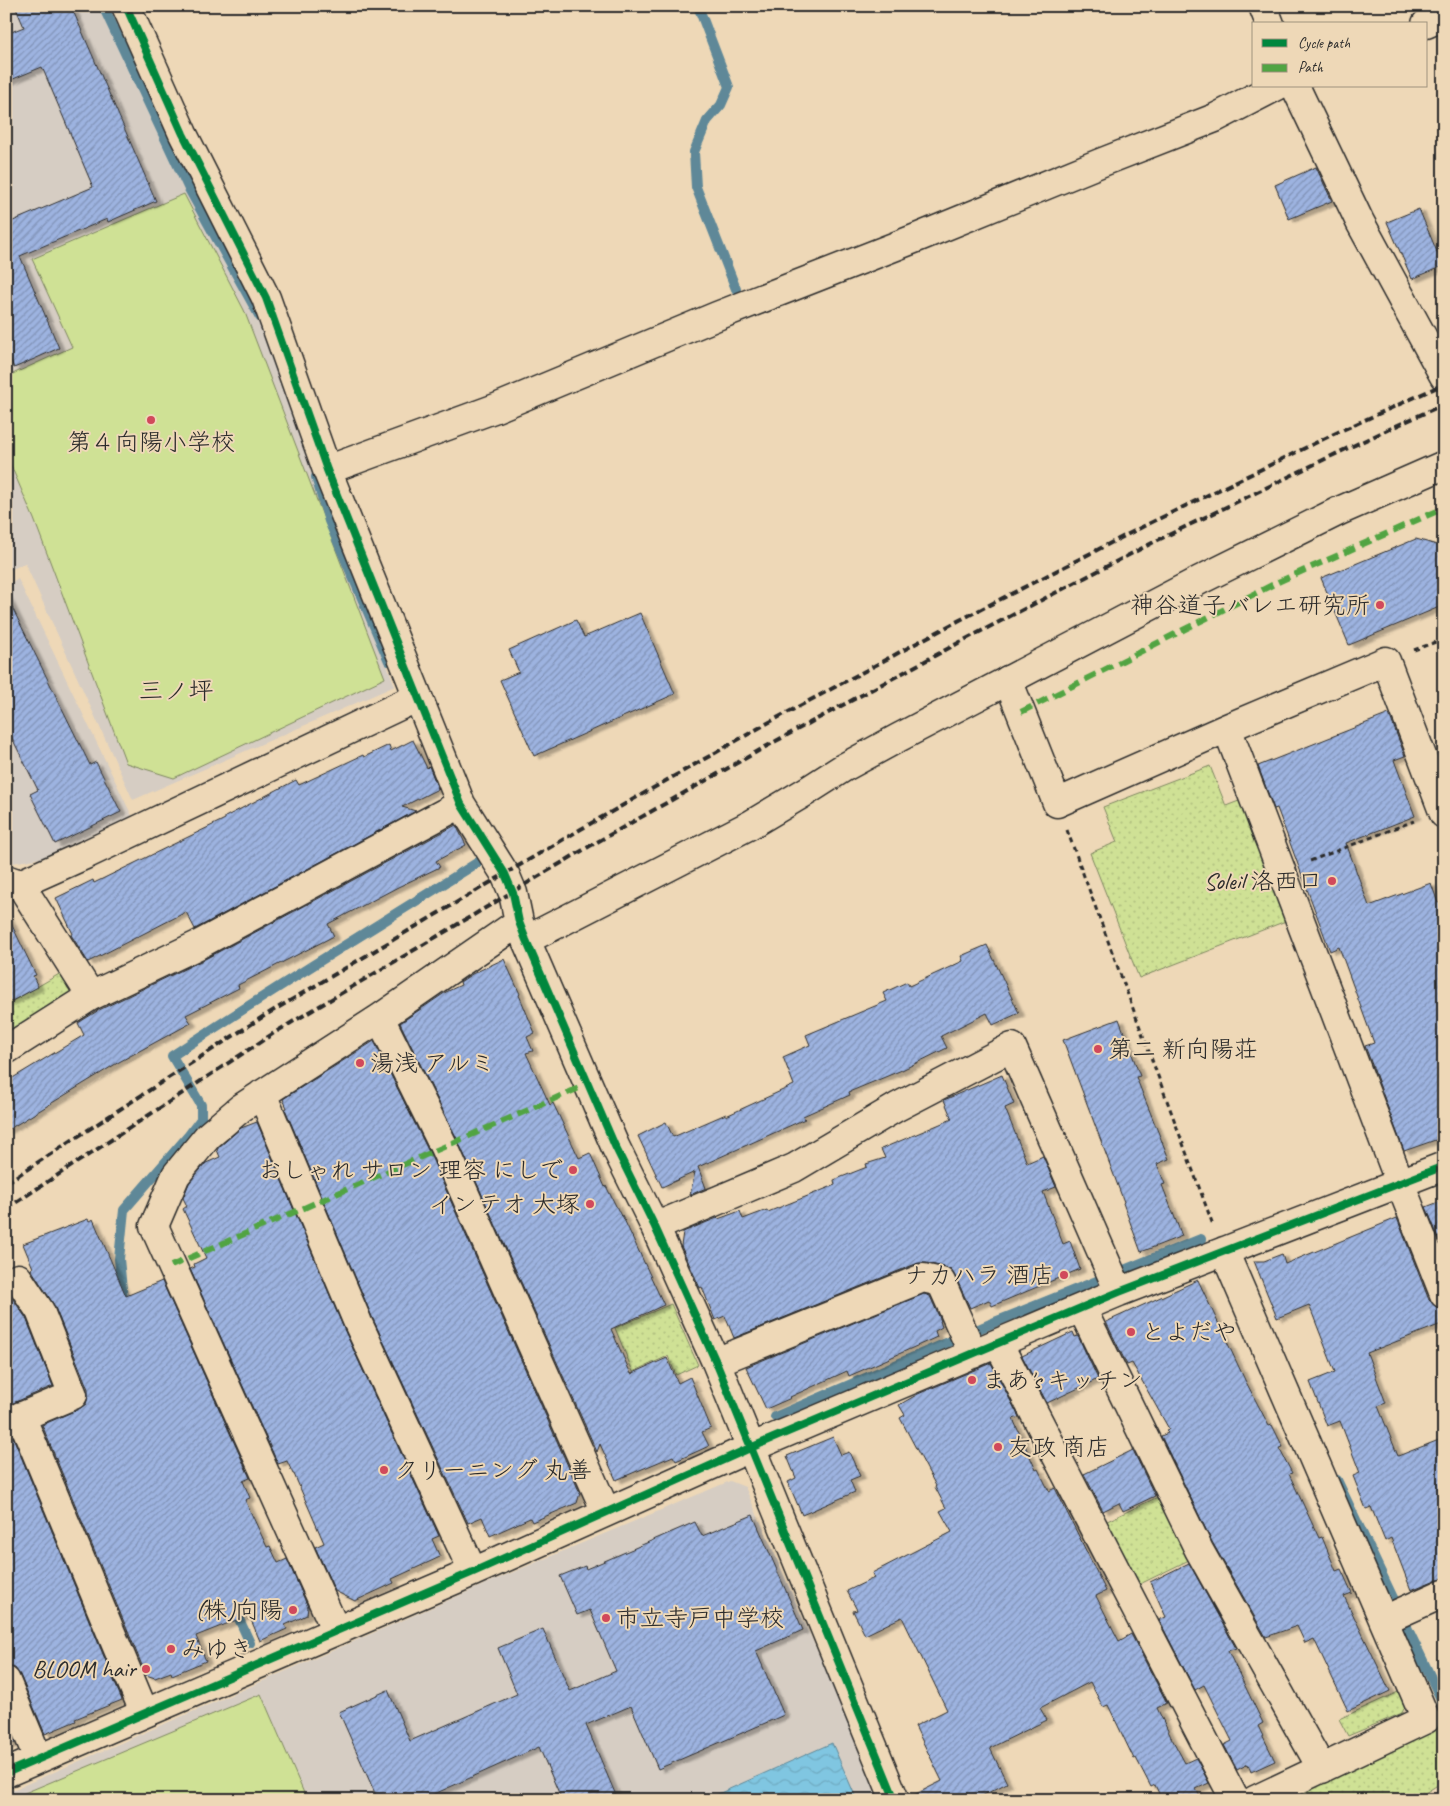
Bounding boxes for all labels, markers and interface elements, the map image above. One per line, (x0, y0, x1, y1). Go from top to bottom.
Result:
legend (1252, 22, 1428, 88)
text: Cycle path (1298, 34, 1350, 53)
text: Path (1298, 58, 1324, 77)
marker: 第４向陽小学校 (145, 414, 157, 426)
place label: 第４向陽小学校 (67, 427, 235, 457)
place label: 神谷道子バレエ研究所 (1130, 590, 1370, 620)
marker: 神谷道子バレエ研究所 (1374, 599, 1386, 611)
district label: 三ノ坪 (138, 675, 214, 707)
place label: Soleil 洛西口 (1204, 866, 1322, 896)
marker: Soleil 洛西口 (1326, 875, 1338, 887)
place label: 第二 新向陽荘 (1108, 1034, 1258, 1064)
marker: 第二 新向陽荘 (1092, 1043, 1104, 1055)
place label: 湯浅 アルミ (370, 1048, 494, 1078)
marker: 湯浅 アルミ (354, 1057, 366, 1069)
place label: おしゃれ サロン 理容 にしで (259, 1155, 563, 1185)
marker: おしゃれ サロン 理容 にしで (567, 1164, 579, 1176)
place label: インテオ 大塚 (429, 1189, 580, 1219)
marker: インテオ 大塚 (584, 1198, 596, 1210)
place label: ナカハラ 酒店 (904, 1260, 1054, 1290)
marker: ナカハラ 酒店 (1058, 1269, 1070, 1281)
place label: とよだや (1141, 1317, 1237, 1347)
marker: とよだや (1125, 1326, 1137, 1338)
place label: まあ's キッチン (982, 1365, 1143, 1395)
marker: まあ's キッチン (966, 1374, 978, 1386)
place label: 友政 商店 (1008, 1432, 1110, 1462)
marker: 友政 商店 (992, 1441, 1004, 1453)
place label: クリーニング 丸善 (394, 1455, 592, 1485)
marker: クリーニング 丸善 (378, 1464, 390, 1476)
place label: (株)向陽 (195, 1595, 283, 1625)
place label: 市立寺戸中学校 (616, 1603, 784, 1633)
marker: (株)向陽 (287, 1604, 299, 1616)
marker: 市立寺戸中学校 (600, 1612, 612, 1624)
place label: みゆき (181, 1634, 253, 1664)
marker: みゆき (165, 1643, 177, 1655)
place label: BLOOM hair (32, 1654, 138, 1684)
marker: BLOOM hair (140, 1663, 152, 1675)

